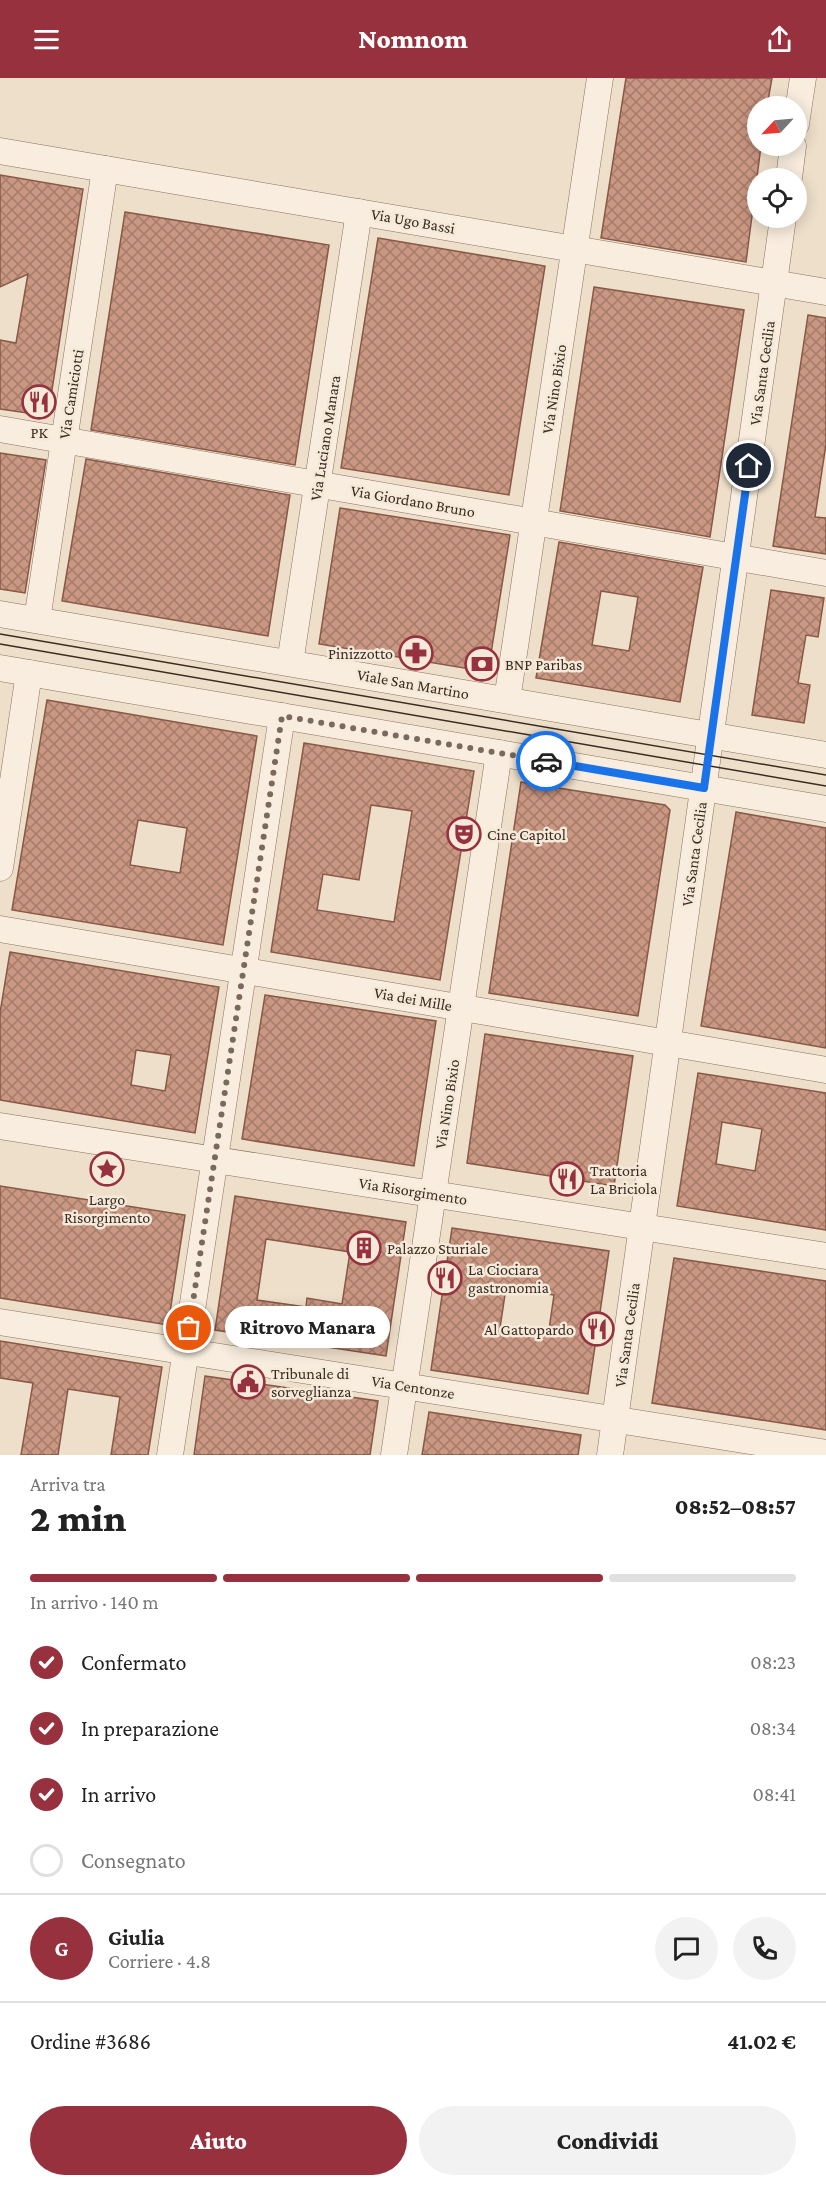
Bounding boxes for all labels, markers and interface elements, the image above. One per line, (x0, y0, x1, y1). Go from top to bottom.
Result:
icon: menu (30, 23, 63, 56)
icon: share (763, 23, 796, 56)
text: Nomnom (358, 24, 468, 54)
north arrow (747, 96, 807, 156)
map controls (747, 96, 807, 228)
button: locate (747, 168, 807, 228)
street label: Via Ugo Bassi (369, 205, 456, 238)
street label: Via Santa Cecilia (746, 319, 778, 426)
street label: Via Nino Bixio (539, 343, 569, 435)
street label: Via Camiciotti (56, 348, 86, 440)
street label: Via Luciano Manara (307, 373, 343, 502)
restaurant icon: PK (21, 384, 57, 420)
place label: PK (30, 424, 48, 441)
pin (723, 440, 774, 491)
icon: home (732, 449, 765, 482)
street label: Via Giordano Bruno (350, 482, 477, 520)
pharmacy icon: Pinizzotto (398, 635, 434, 671)
place label: Pinizzotto (328, 645, 393, 662)
bank icon: BNP Paribas (464, 646, 500, 682)
place label: BNP Paribas (505, 656, 582, 673)
street label: Viale San Martino (356, 666, 470, 702)
courier (516, 731, 576, 791)
icon: car (530, 745, 563, 778)
street label: Via Santa Cecilia (678, 800, 710, 907)
theatre icon: Cine Capitol (446, 816, 482, 852)
place label: Cine Capitol (487, 826, 566, 844)
street label: Via dei Mille (373, 984, 453, 1014)
street label: Via Nino Bixio (432, 1058, 462, 1150)
place icon: Largo Risorgimento (89, 1151, 125, 1187)
restaurant icon: Trattoria La Briciola (549, 1161, 585, 1197)
place label: Trattoria La Briciola (590, 1162, 658, 1197)
street label: Via Risorgimento (357, 1174, 469, 1209)
place label: Largo Risorgimento (64, 1191, 150, 1227)
building icon: Palazzo Sturiale (346, 1230, 382, 1266)
place label: Palazzo Sturiale (387, 1240, 488, 1257)
restaurant icon: La Ciociara gastronomia (427, 1260, 463, 1296)
place label: La Ciociara gastronomia (468, 1261, 550, 1297)
street label: Via Santa Cecilia (611, 1281, 643, 1388)
pin (163, 1302, 214, 1353)
callout: Ritrovo Manara (225, 1307, 390, 1349)
icon: bag (172, 1311, 205, 1344)
restaurant icon: Al Gattopardo (579, 1311, 615, 1347)
text: Ritrovo Manara (240, 1316, 375, 1338)
place label: Al Gattopardo (484, 1321, 574, 1339)
public building icon: Tribunale di sorveglianza (230, 1364, 266, 1400)
place label: Tribunale di sorveglianza (271, 1365, 352, 1401)
street label: Via Centonze (370, 1372, 456, 1402)
text: Arriva tra (30, 1473, 106, 1495)
text: 08:52–08:57 (675, 1494, 796, 1519)
text: 2 min (30, 1496, 126, 1539)
text: In arrivo · 140 m (30, 1591, 159, 1613)
icon: check (30, 1646, 63, 1679)
text: Confermato (81, 1650, 186, 1675)
text: 08:23 (750, 1651, 796, 1673)
icon: check (30, 1712, 63, 1745)
text: In preparazione (81, 1716, 219, 1741)
text: 08:34 (750, 1717, 796, 1739)
icon: check (30, 1778, 63, 1811)
text: In arrivo (81, 1782, 156, 1807)
text: 08:41 (753, 1783, 796, 1805)
text: Consegnato (81, 1848, 186, 1873)
button: chat (655, 1917, 718, 1980)
button: phone (733, 1917, 796, 1980)
text: Giulia (108, 1925, 165, 1950)
text: G (54, 1936, 69, 1961)
text: Corriere · 4.8 (108, 1950, 211, 1972)
text: Ordine #3686 (30, 2029, 151, 2054)
text: 41.02 € (727, 2029, 796, 2054)
button: Aiuto (30, 2106, 407, 2175)
button: Condividi (419, 2106, 796, 2175)

